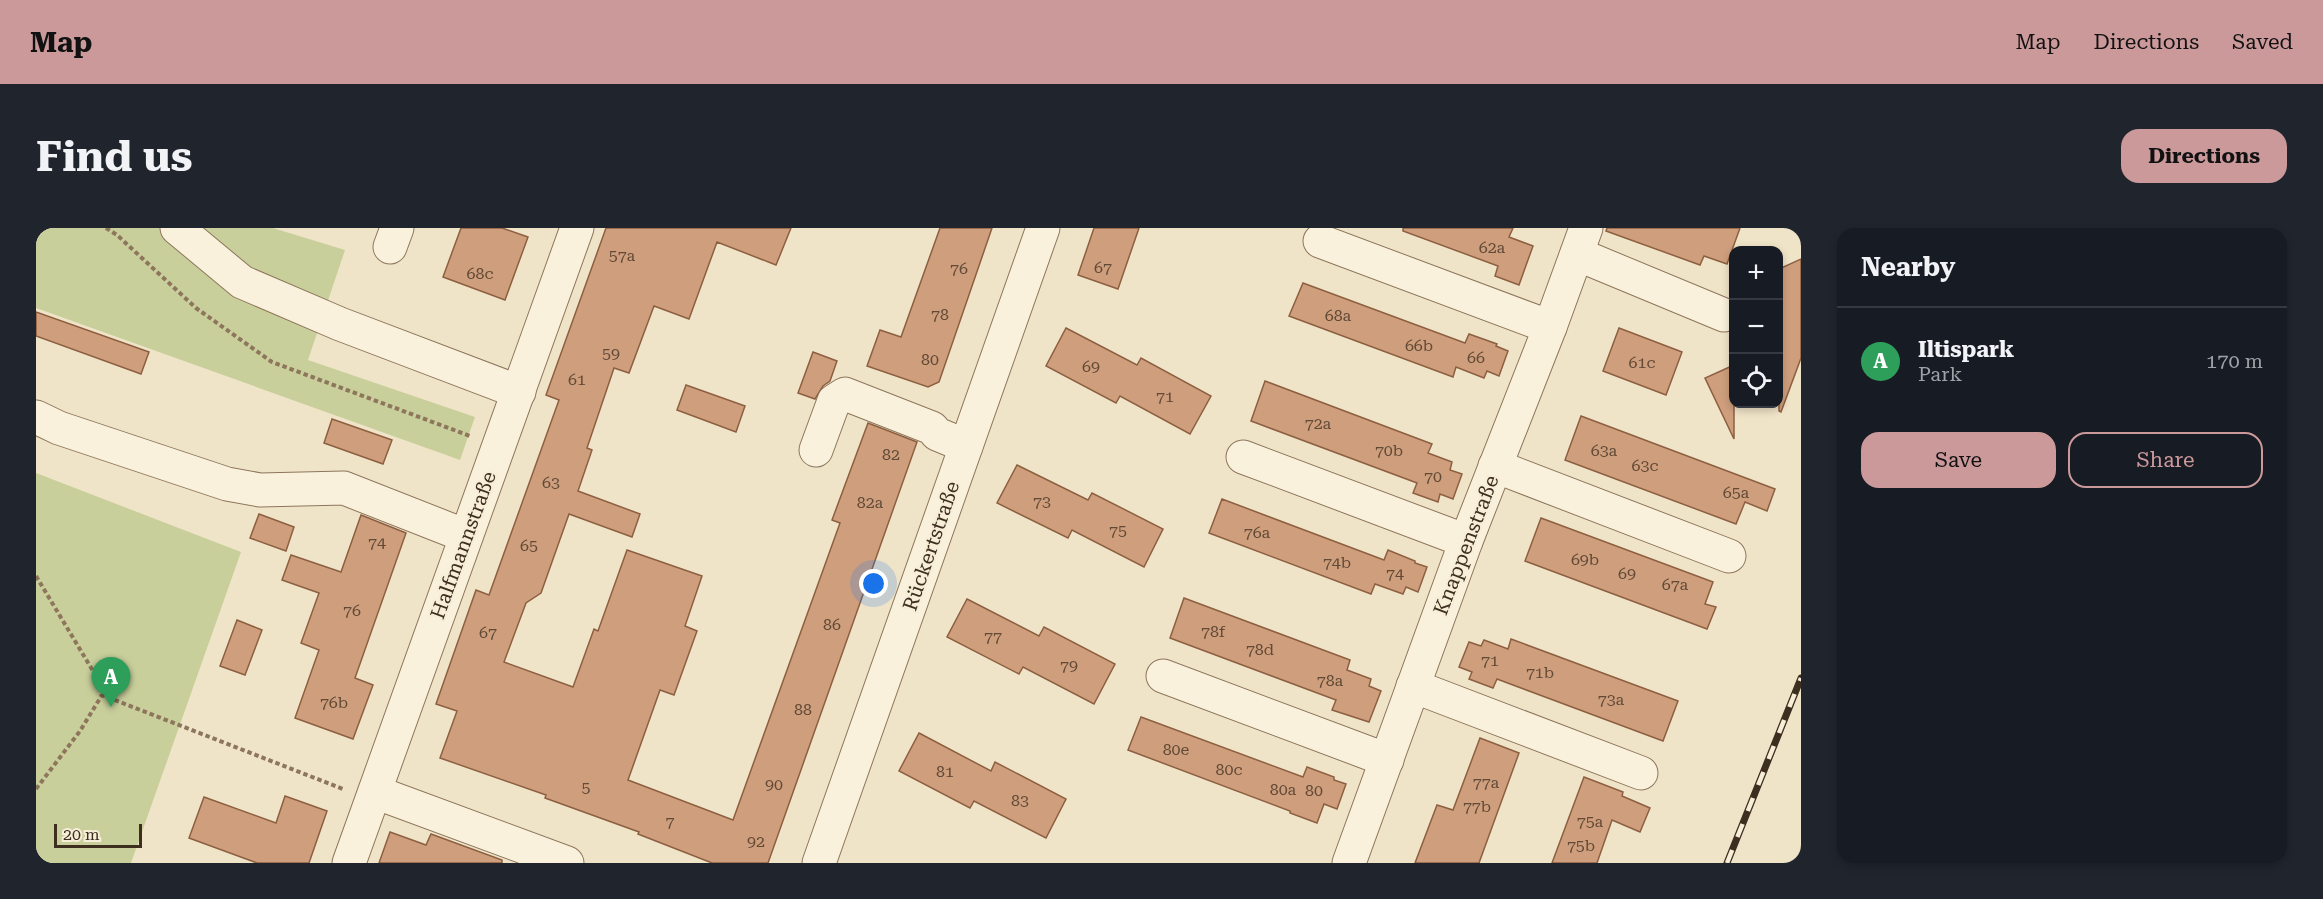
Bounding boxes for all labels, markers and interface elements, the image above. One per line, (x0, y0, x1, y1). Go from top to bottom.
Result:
text: Map (30, 26, 92, 59)
text: Map (2016, 30, 2060, 54)
text: Directions (2093, 30, 2199, 54)
text: Saved (2232, 30, 2293, 54)
button: Directions (2121, 129, 2287, 183)
text: Find us (36, 132, 193, 181)
house number: 62a (1479, 238, 1506, 257)
house number: 57a (609, 246, 636, 265)
map controls (1729, 246, 1783, 408)
button: + (1729, 246, 1783, 300)
text: Nearby (1861, 252, 1955, 282)
house number: 67 (1094, 258, 1112, 277)
house number: 76 (950, 259, 968, 278)
house number: 68c (467, 264, 493, 283)
button: − (1729, 300, 1783, 354)
house number: 78 (931, 305, 949, 324)
house number: 68a (1325, 306, 1352, 325)
house number: 66b (1405, 336, 1433, 355)
text: Iltispark (1918, 337, 2014, 362)
house number: 59 (602, 344, 620, 363)
house number: 66 (1467, 348, 1485, 367)
text: A (1873, 349, 1888, 373)
text: 170 m (2206, 349, 2263, 373)
house number: 80 (921, 350, 939, 369)
house number: 61c (1629, 353, 1655, 372)
button: locate (1729, 354, 1783, 408)
house number: 69 (1082, 357, 1100, 376)
text: Park (1918, 362, 1962, 386)
house number: 61 (568, 370, 586, 389)
house number: 71 (1156, 387, 1174, 406)
house number: 72a (1305, 414, 1332, 433)
button: Save (1861, 432, 2056, 488)
button: Share (2068, 432, 2263, 488)
house number: 70b (1375, 441, 1403, 460)
house number: 63a (1591, 441, 1618, 460)
house number: 82 (882, 445, 900, 464)
house number: 63c (1632, 456, 1658, 475)
house number: 70 (1424, 467, 1442, 486)
street label: Halfmannstraße (425, 468, 501, 622)
street label: Knappenstraße (1428, 472, 1504, 618)
house number: 63 (542, 473, 560, 492)
street label: Rückertstraße (898, 478, 964, 614)
house number: 65a (1723, 483, 1750, 502)
house number: 73 (1033, 492, 1051, 511)
house number: 82a (857, 493, 884, 512)
house number: 75 (1109, 521, 1127, 540)
house number: 76a (1244, 523, 1271, 542)
house number: 74 (368, 533, 386, 552)
house number: 65 (520, 536, 538, 555)
house number: 69b (1571, 550, 1599, 569)
house number: 74b (1323, 553, 1351, 572)
house number: 74 (1386, 564, 1404, 583)
house number: 69 (1618, 564, 1636, 583)
your location (859, 569, 888, 598)
house number: 67a (1662, 575, 1689, 594)
house number: 76 (343, 601, 361, 620)
house number: 86 (823, 615, 841, 634)
house number: 78f (1201, 622, 1226, 641)
house number: 67 (479, 623, 497, 642)
house number: 77 (984, 627, 1002, 646)
house number: 78d (1246, 640, 1274, 659)
house number: 71 (1481, 651, 1499, 670)
house number: 79 (1060, 656, 1078, 675)
pin: A (92, 658, 130, 707)
house number: 71b (1526, 663, 1554, 682)
house number: 78a (1317, 671, 1344, 690)
house number: 73a (1598, 690, 1625, 709)
house number: 76b (320, 693, 348, 712)
house number: 88 (794, 700, 812, 719)
house number: 80e (1163, 740, 1190, 759)
house number: 80c (1216, 760, 1242, 779)
house number: 81 (936, 762, 954, 781)
house number: 77a (1473, 773, 1500, 792)
house number: 90 (765, 775, 783, 794)
house number: 5 (582, 778, 591, 797)
house number: 80a (1270, 780, 1297, 799)
house number: 80 (1305, 781, 1323, 800)
house number: 83 (1011, 791, 1029, 810)
house number: 77b (1463, 797, 1491, 816)
house number: 7 (666, 812, 675, 831)
house number: 75a (1577, 812, 1604, 831)
scale bar (54, 821, 142, 848)
text: 20 m (63, 825, 100, 844)
house number: 92 (747, 832, 765, 851)
house number: 75b (1567, 836, 1595, 855)

